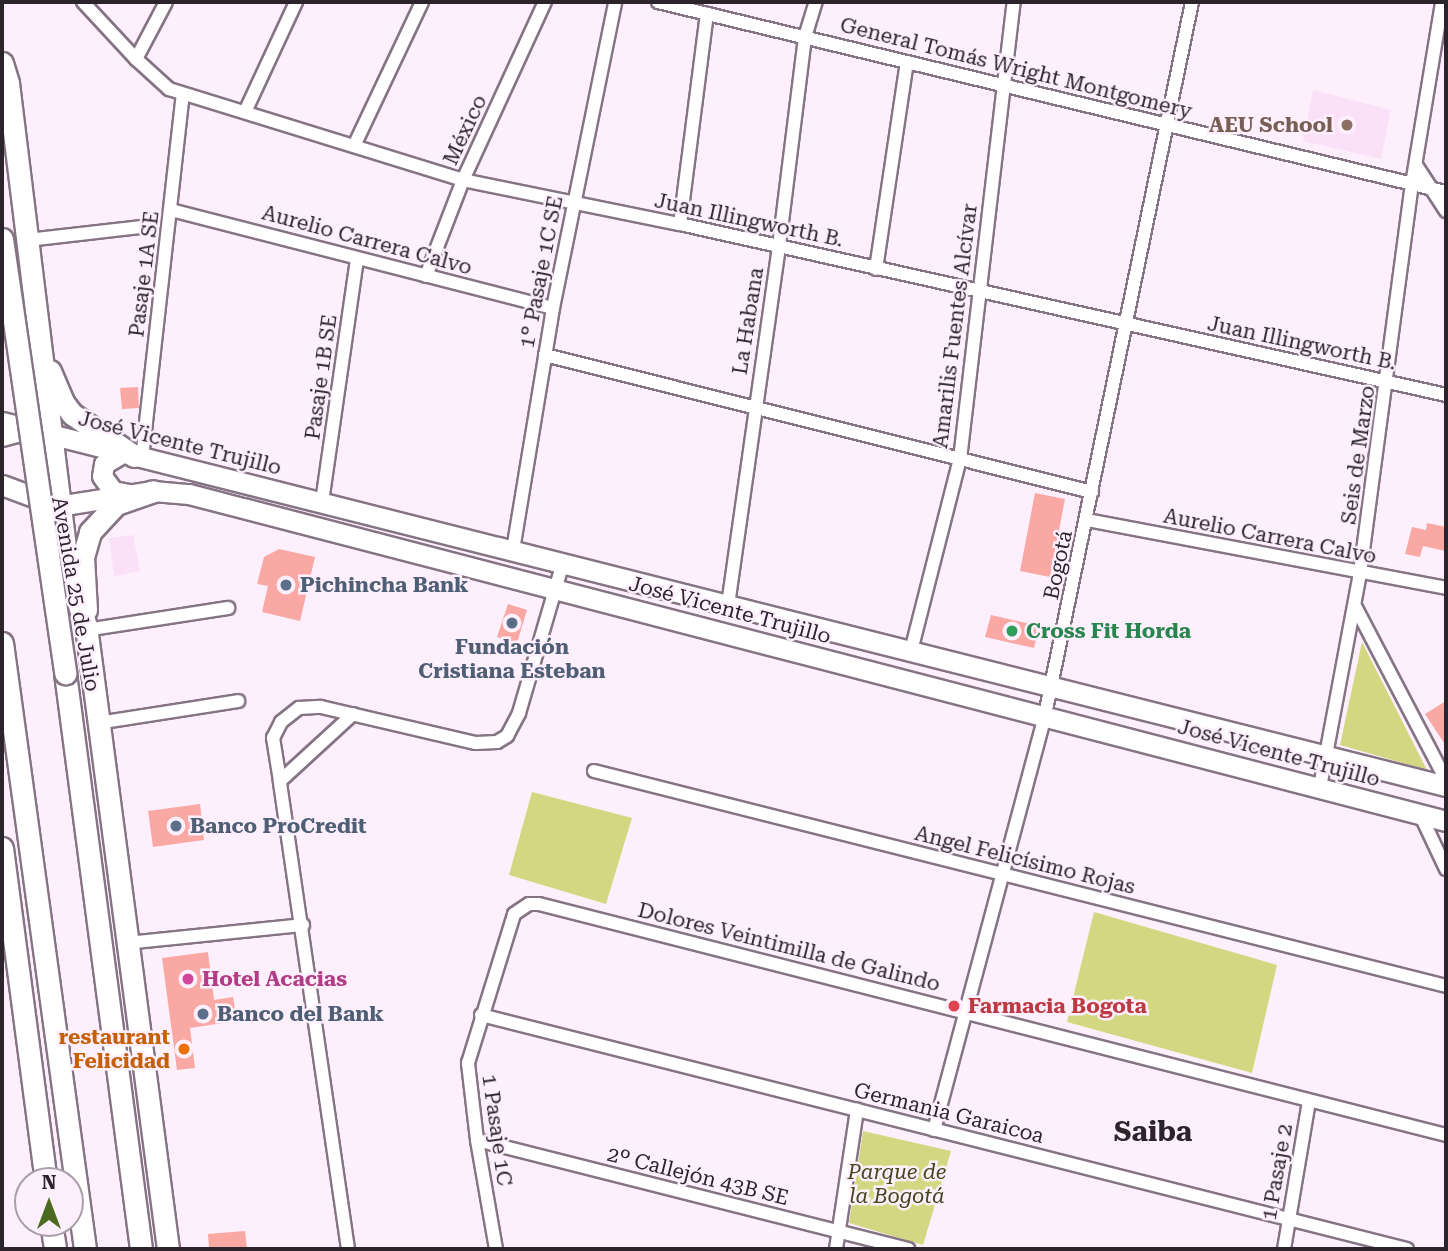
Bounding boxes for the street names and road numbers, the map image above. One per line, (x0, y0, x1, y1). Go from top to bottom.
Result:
street label: General Tomás Wright Montgomery (838, 12, 1194, 124)
street label: México (438, 91, 492, 169)
street label: Juan Illingworth B. (652, 188, 846, 252)
street label: 1° Pasaje 1C SE (514, 194, 568, 350)
street label: Aurelio Carrera Calvo (259, 200, 475, 280)
street label: Amarilis Fuentes Alcívar (928, 202, 982, 450)
street label: Pasaje 1A SE (124, 209, 164, 339)
street label: La Habana (727, 266, 769, 376)
street label: Juan Illingworth B. (1205, 311, 1399, 375)
street label: Pasaje 1B SE (300, 313, 342, 441)
street label: Seis de Marzo (1336, 384, 1380, 526)
street label: José Vicente Trujillo (76, 406, 284, 480)
street label: Avenida 25 de Julio (46, 495, 106, 693)
street label: Aurelio Carrera Calvo (1161, 503, 1379, 569)
street label: Bogotá (1038, 528, 1078, 602)
street label: José Vicente Trujillo (626, 571, 834, 649)
street label: José Vicente Trujillo (1175, 714, 1383, 792)
street label: Angel Felicísimo Rojas (912, 820, 1138, 900)
street label: Dolores Veintimilla de Galindo (635, 897, 943, 997)
street label: 1 Pasaje 1C (477, 1073, 517, 1187)
street label: Germania Garaicoa (851, 1077, 1047, 1149)
street label: 1 Pasaje 2 (1256, 1122, 1298, 1222)
street label: 2º Callejón 43B SE (605, 1141, 791, 1211)

